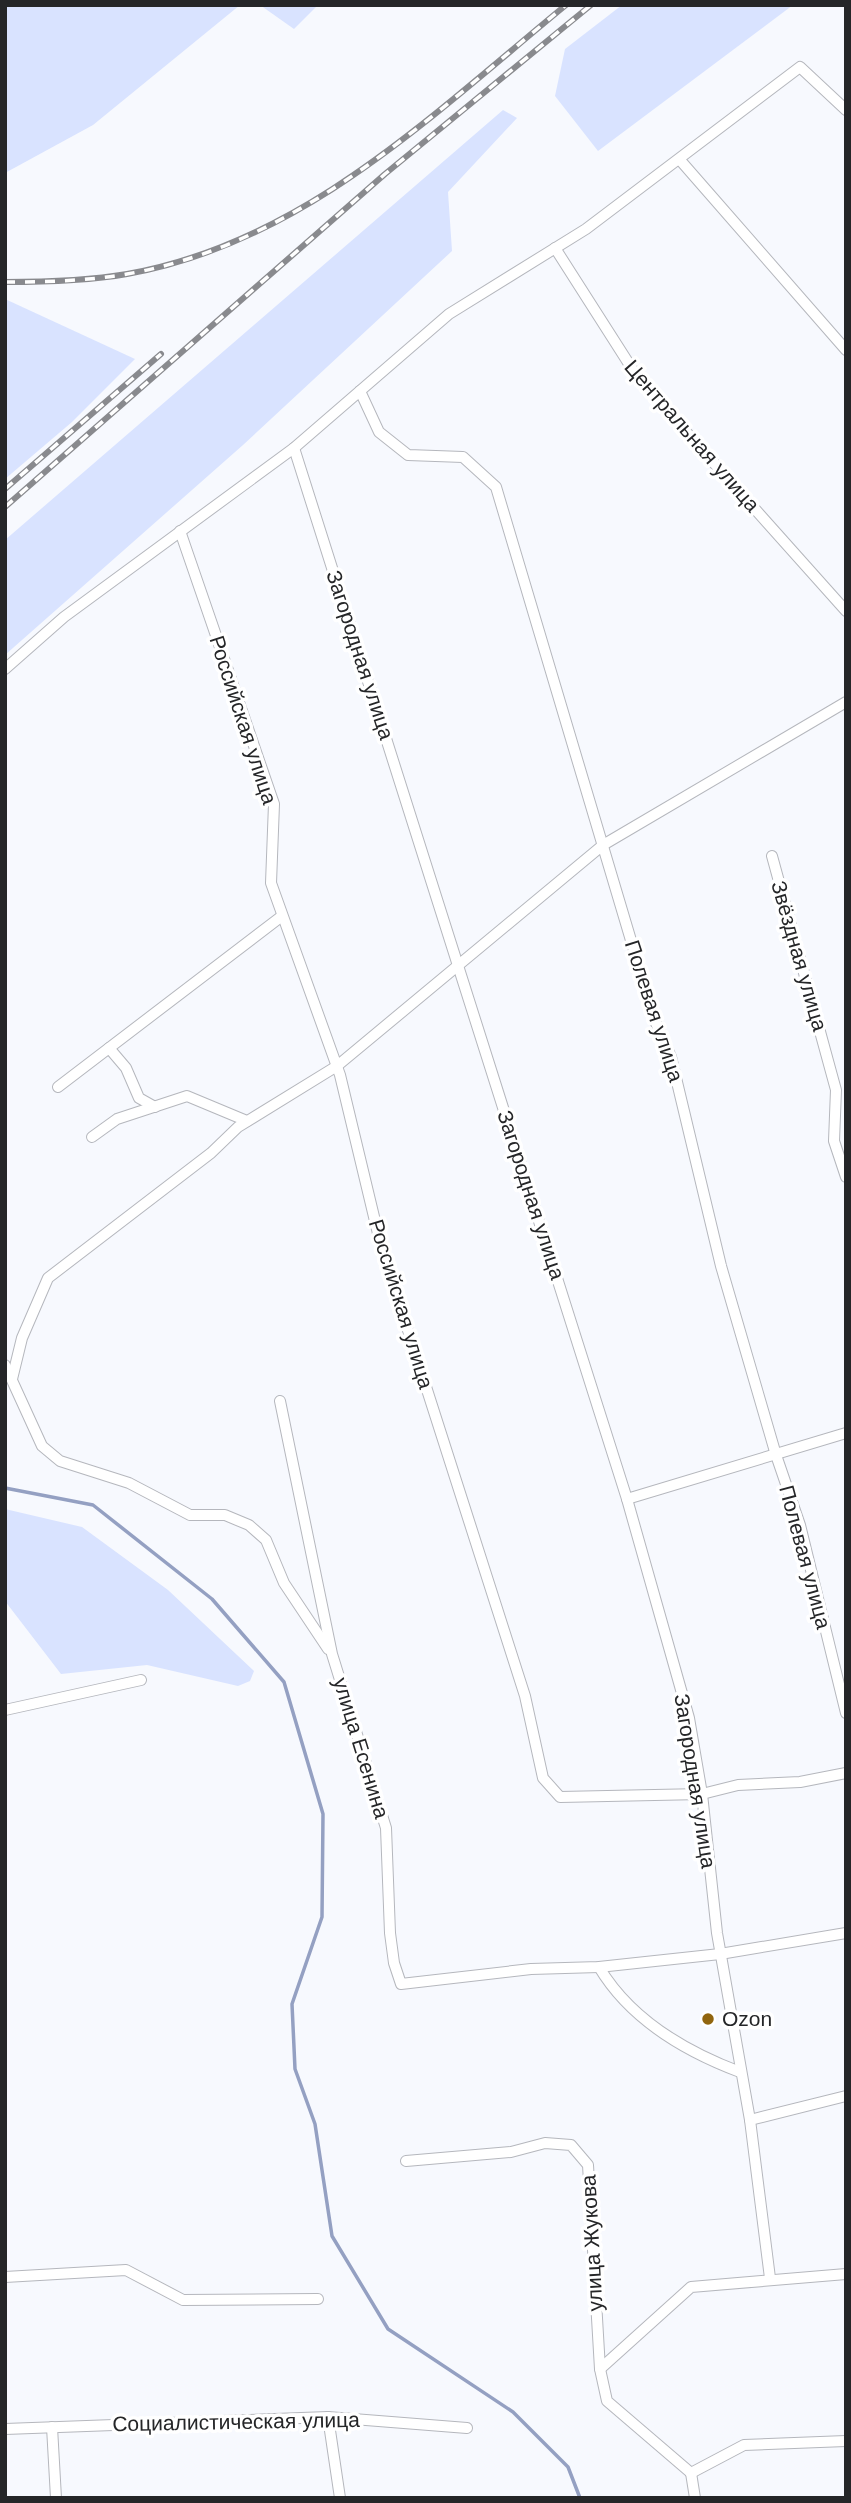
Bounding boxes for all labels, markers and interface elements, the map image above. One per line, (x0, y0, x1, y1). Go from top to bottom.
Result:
street label: Центральная улица (620, 355, 765, 516)
street label: Загородная улица (322, 567, 399, 743)
street label: Российская улица (205, 633, 282, 807)
street label: Звёздная улица (767, 878, 832, 1034)
street label: Полевая улица (621, 937, 688, 1085)
street label: Загородная улица (493, 1107, 570, 1283)
street label: Российская улица (365, 1216, 438, 1392)
street label: Полевая улица (775, 1483, 836, 1632)
street label: улица Есенина (329, 1675, 394, 1821)
street label: Загородная улица (670, 1692, 721, 1870)
place label: Ozon (722, 2007, 772, 2030)
marker: Ozon (700, 2011, 716, 2027)
street label: улица Жукова (576, 2174, 607, 2312)
street label: Социалистическая улица (112, 2408, 360, 2435)

